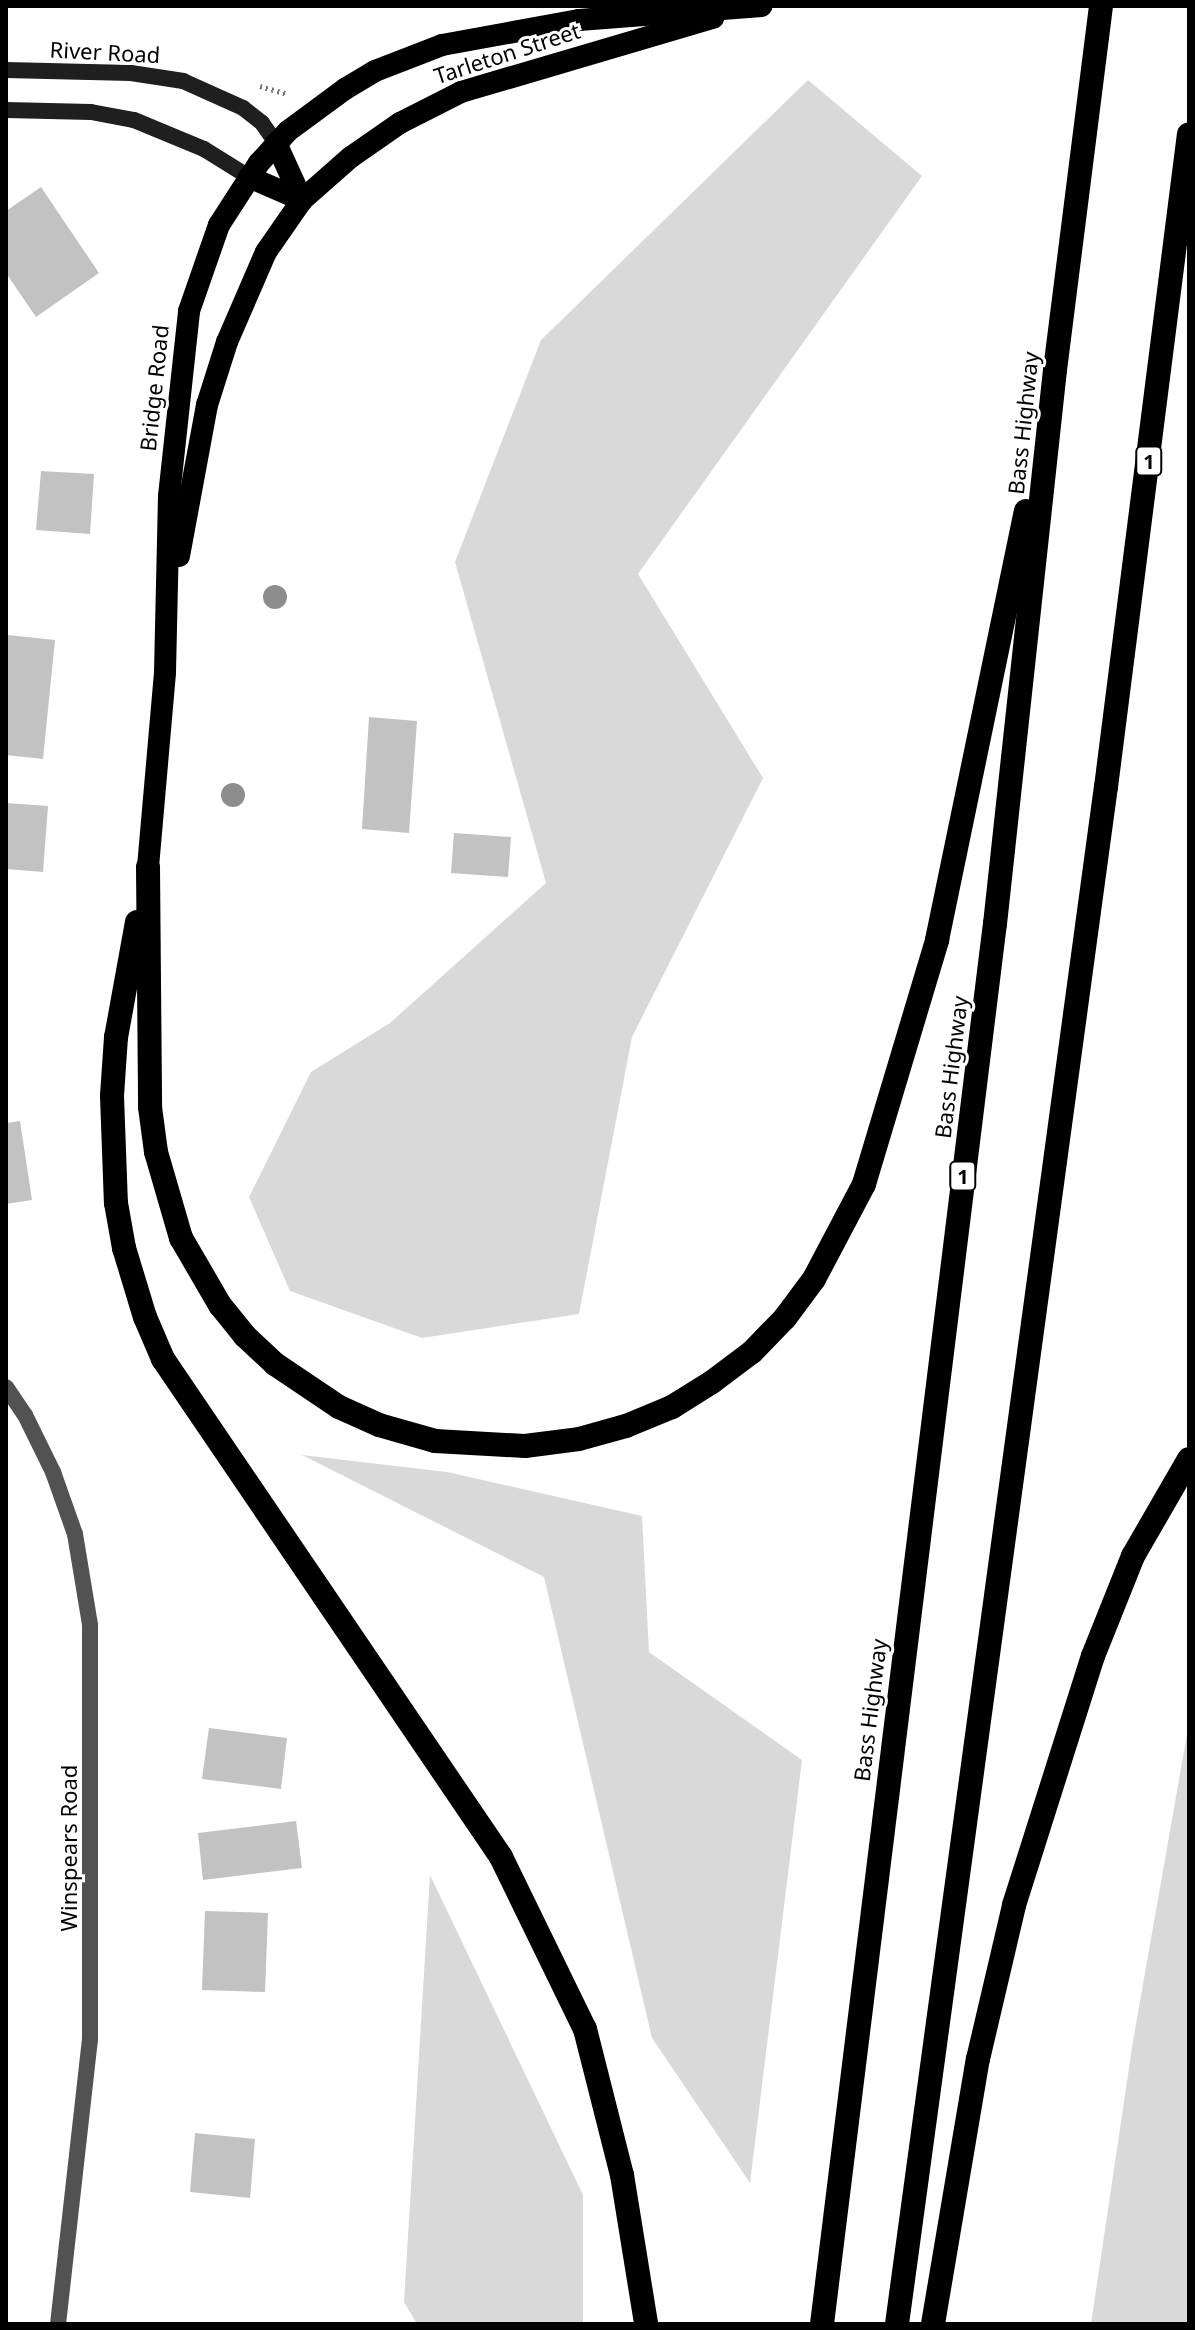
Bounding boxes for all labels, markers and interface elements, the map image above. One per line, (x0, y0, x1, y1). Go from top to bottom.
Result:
street label: Tarleton Street (431, 17, 583, 89)
street label: River Road (49, 36, 161, 68)
street label: Bridge Road (134, 323, 174, 453)
street label: Bass Highway (1002, 350, 1044, 496)
road number: 1 (1135, 445, 1163, 477)
street label: Bass Highway (929, 994, 973, 1140)
road number: 1 (949, 1160, 977, 1192)
street label: Bass Highway (848, 1637, 892, 1783)
street label: Winspears Road (56, 1765, 82, 1931)

